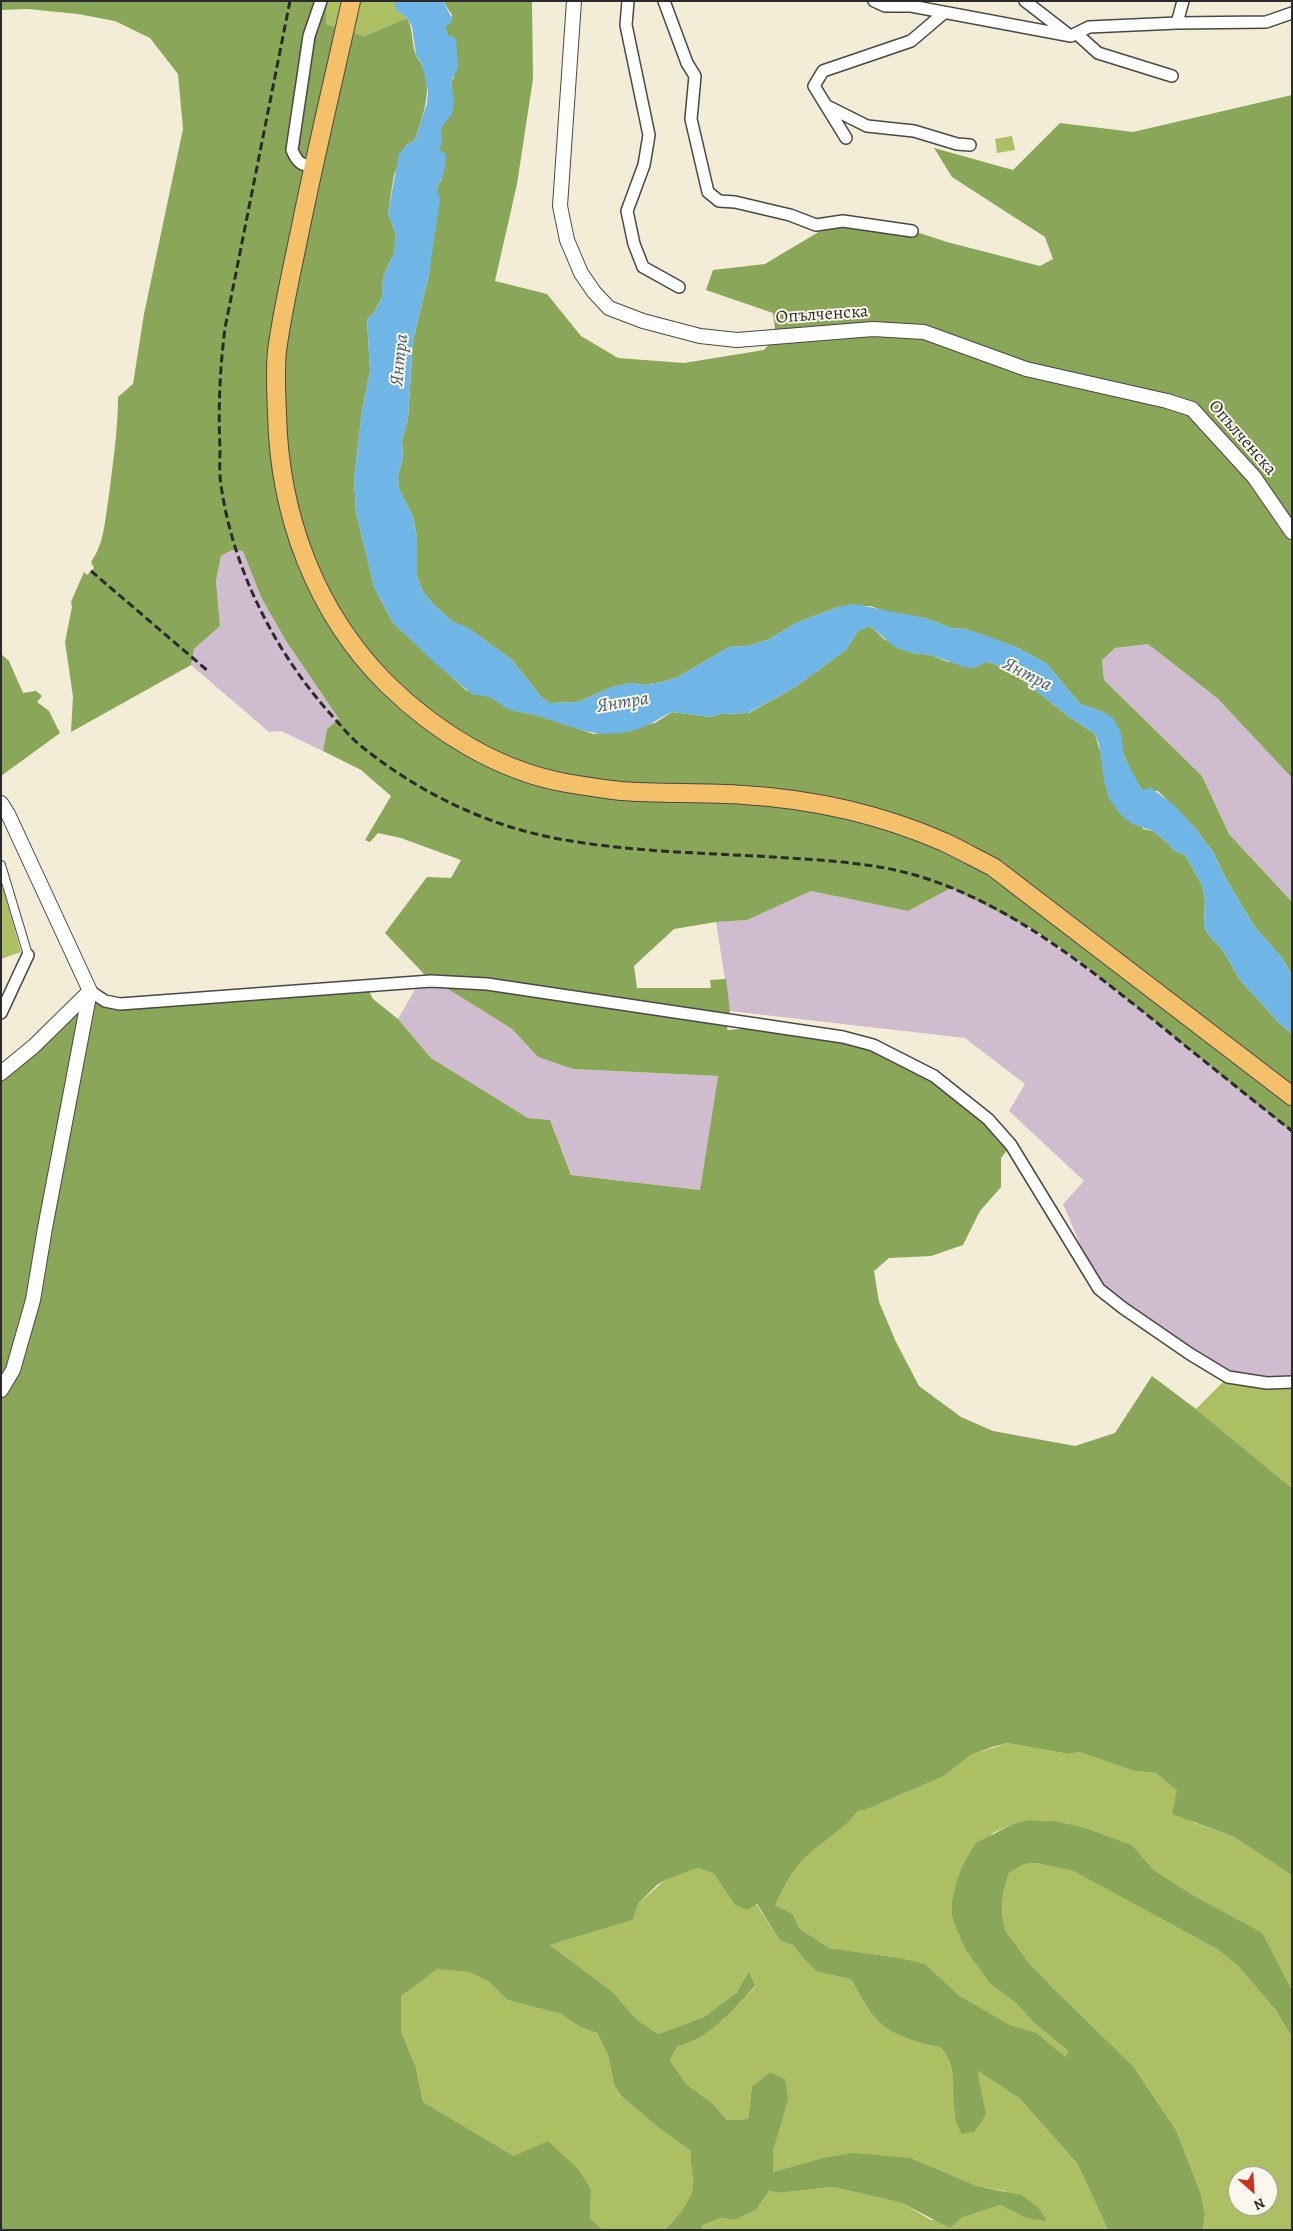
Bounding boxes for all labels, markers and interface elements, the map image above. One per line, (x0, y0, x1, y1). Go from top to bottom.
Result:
street label: Опълченска (775, 301, 869, 329)
water label: Янтра (386, 333, 414, 387)
street label: Опълченска (1203, 396, 1281, 480)
water label: Янтра (999, 653, 1055, 697)
water label: Янтра (595, 688, 651, 718)
north arrow (1228, 2166, 1278, 2216)
text: N (1251, 2193, 1268, 2215)

